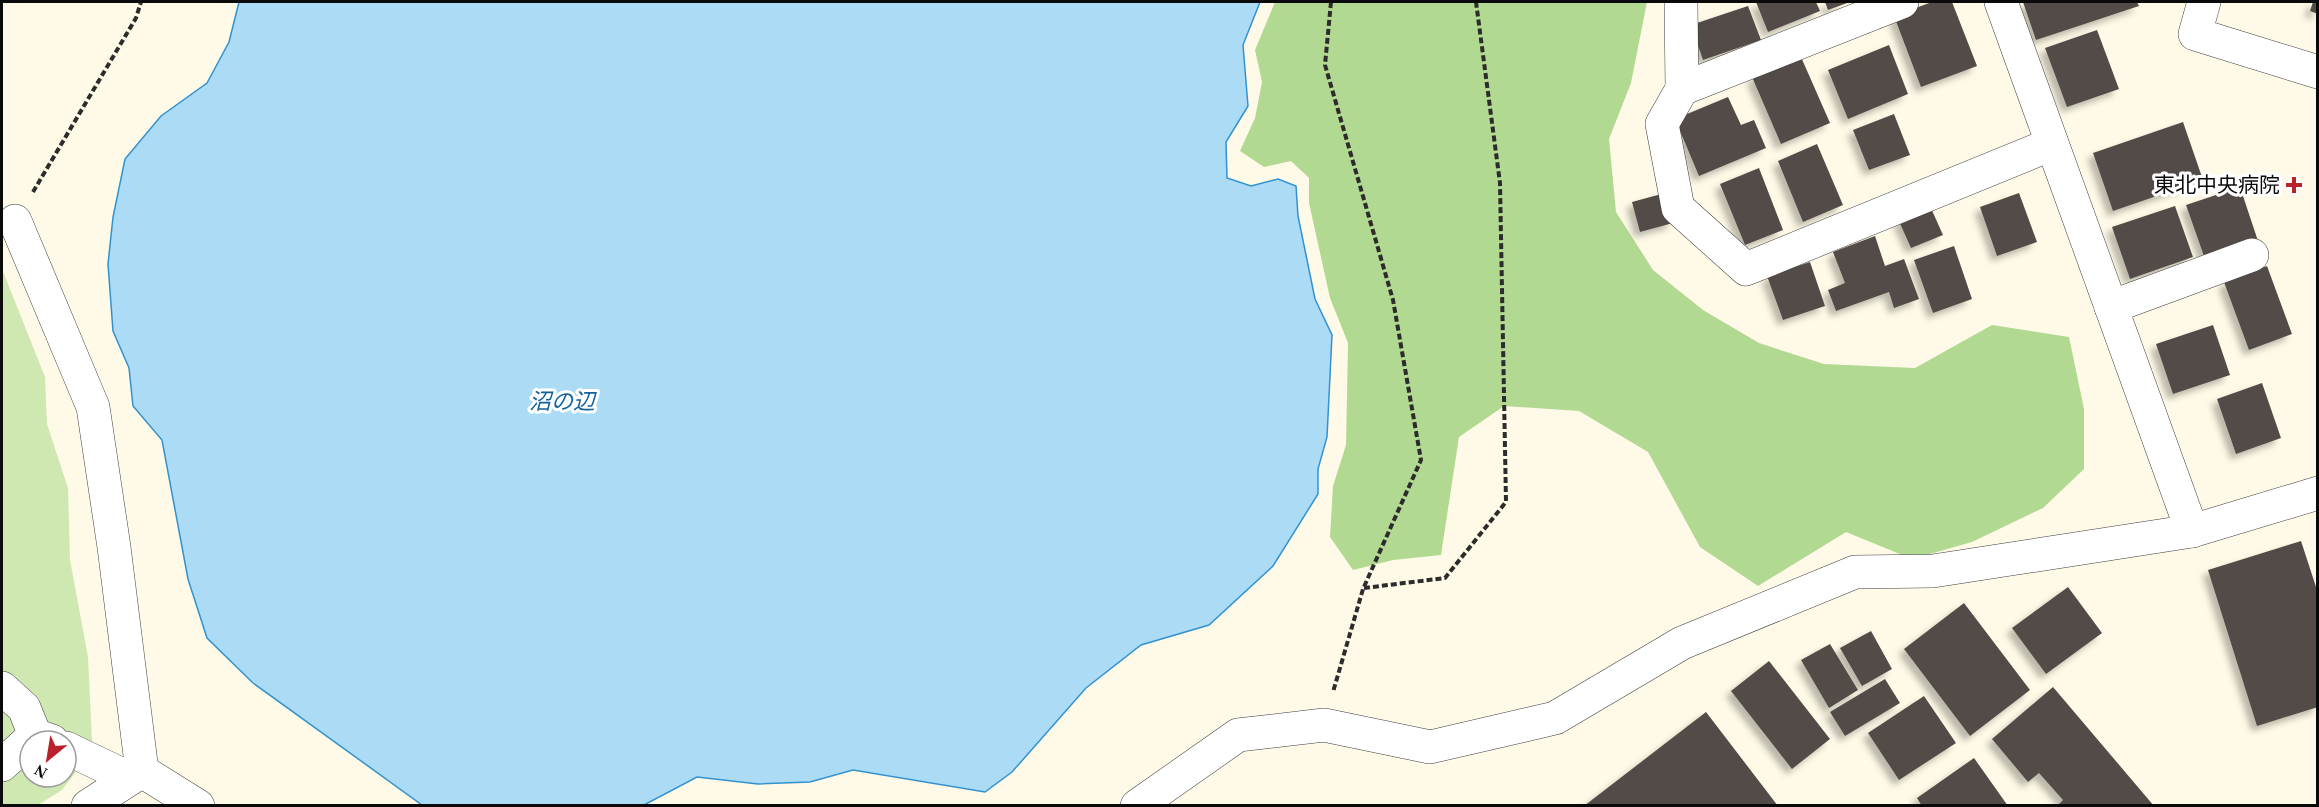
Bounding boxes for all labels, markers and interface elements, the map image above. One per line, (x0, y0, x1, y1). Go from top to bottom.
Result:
place label: 東北中央病院 (2154, 173, 2280, 197)
marker: 東北中央病院 (2285, 176, 2303, 194)
water label: 沼の辺 (529, 389, 597, 414)
north arrow (18, 729, 78, 789)
text: N (31, 761, 50, 782)

